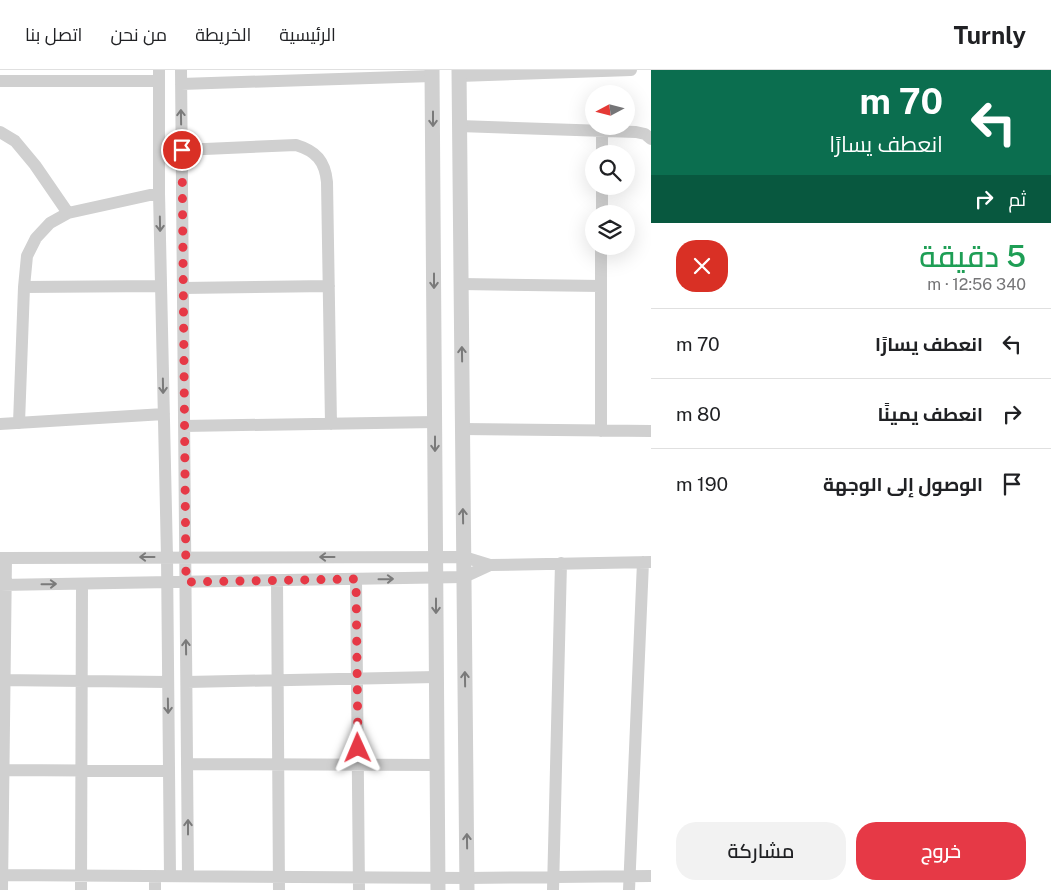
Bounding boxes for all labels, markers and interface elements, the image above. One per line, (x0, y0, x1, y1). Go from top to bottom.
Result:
text: Turnly (953, 21, 1026, 49)
text: اتصل بنا (25, 24, 82, 45)
text: من نحن (110, 24, 167, 45)
text: الخريطة (195, 24, 251, 45)
text: الرئيسية (279, 24, 336, 45)
text: 70 m (860, 81, 943, 122)
north arrow (585, 85, 635, 135)
map controls (585, 85, 635, 255)
icon: left (961, 90, 1026, 155)
one-way arrow (177, 110, 186, 126)
one-way arrow (428, 110, 438, 126)
pin (161, 129, 203, 171)
text: انعطف يسارًا (829, 131, 943, 157)
icon: arrive (168, 136, 196, 164)
button: search (585, 145, 635, 195)
icon: right (970, 185, 998, 213)
text: ثم (1008, 188, 1026, 210)
button: layers (585, 205, 635, 255)
one-way arrow (155, 215, 164, 231)
text: 5 دقيقة (919, 238, 1026, 274)
button: close (676, 240, 728, 292)
one-way arrow (429, 272, 439, 289)
text: 340 m · 12:56 (927, 275, 1026, 294)
icon: left (998, 330, 1026, 358)
text: 70 m (676, 333, 720, 355)
text: انعطف يسارًا (875, 333, 983, 355)
one-way arrow (457, 346, 466, 362)
one-way arrow (158, 378, 168, 394)
icon: right (998, 400, 1026, 428)
text: 80 m (676, 403, 721, 425)
text: انعطف يمينًا (877, 403, 983, 425)
one-way arrow (430, 435, 440, 451)
icon: arrive (998, 470, 1026, 498)
text: 190 m (676, 473, 728, 495)
text: الوصول إلى الوجهة (823, 473, 983, 495)
one-way arrow (458, 509, 468, 525)
one-way arrow (140, 552, 156, 562)
one-way arrow (320, 552, 336, 562)
one-way arrow (378, 574, 394, 584)
one-way arrow (40, 579, 56, 589)
one-way arrow (431, 598, 441, 614)
one-way arrow (181, 640, 191, 656)
one-way arrow (460, 671, 470, 688)
one-way arrow (163, 698, 173, 714)
position arrow (331, 721, 383, 773)
one-way arrow (183, 820, 193, 836)
button: مشاركة (676, 822, 846, 880)
button: خروج (856, 822, 1026, 880)
one-way arrow (462, 834, 471, 850)

